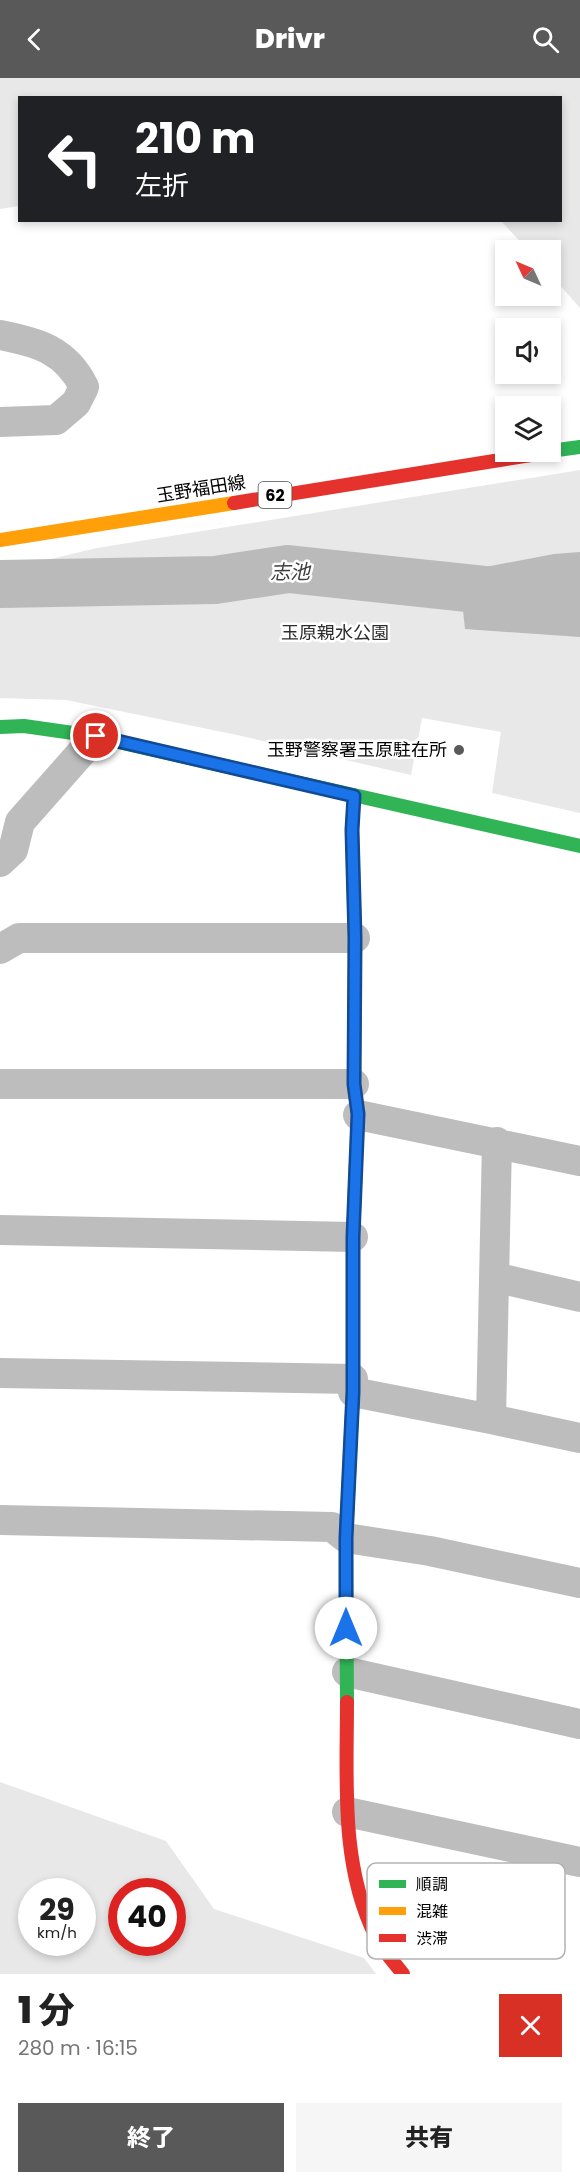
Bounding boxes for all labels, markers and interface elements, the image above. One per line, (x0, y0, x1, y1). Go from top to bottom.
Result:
text: Drivr (255, 20, 325, 57)
icon: back (18, 23, 51, 56)
icon: search (529, 23, 562, 56)
text: 210 m (135, 109, 256, 168)
icon: left (36, 120, 114, 198)
text: 左折 (135, 167, 189, 204)
north arrow (495, 240, 561, 306)
map controls (495, 240, 561, 462)
button: sound (495, 318, 561, 384)
button: layers (495, 396, 561, 462)
street label: 玉野福田線 (155, 469, 247, 508)
road number: 62 (258, 482, 292, 508)
water label: 志池 (270, 558, 312, 586)
park label: 玉原親水公園 (281, 620, 389, 645)
pin (70, 710, 121, 761)
icon: arrive (79, 719, 112, 752)
place label: 玉野警察署玉原駐在所 (267, 737, 447, 762)
marker: 玉野警察署玉原駐在所 (452, 743, 466, 757)
position arrow (314, 1596, 378, 1660)
legend (367, 1863, 565, 1959)
text: 順調 (416, 1873, 448, 1896)
speed limit sign: 40 (108, 1878, 186, 1956)
text: 29 (39, 1888, 75, 1931)
text: 混雑 (416, 1900, 448, 1923)
text: km/h (37, 1922, 77, 1943)
text: 渋滞 (416, 1927, 448, 1950)
text: 1 分 (18, 1985, 75, 2036)
button: close (499, 1994, 562, 2057)
text: 280 m · 16:15 (18, 2034, 138, 2062)
button: 終了 (18, 2103, 284, 2172)
button: 共有 (296, 2103, 562, 2172)

